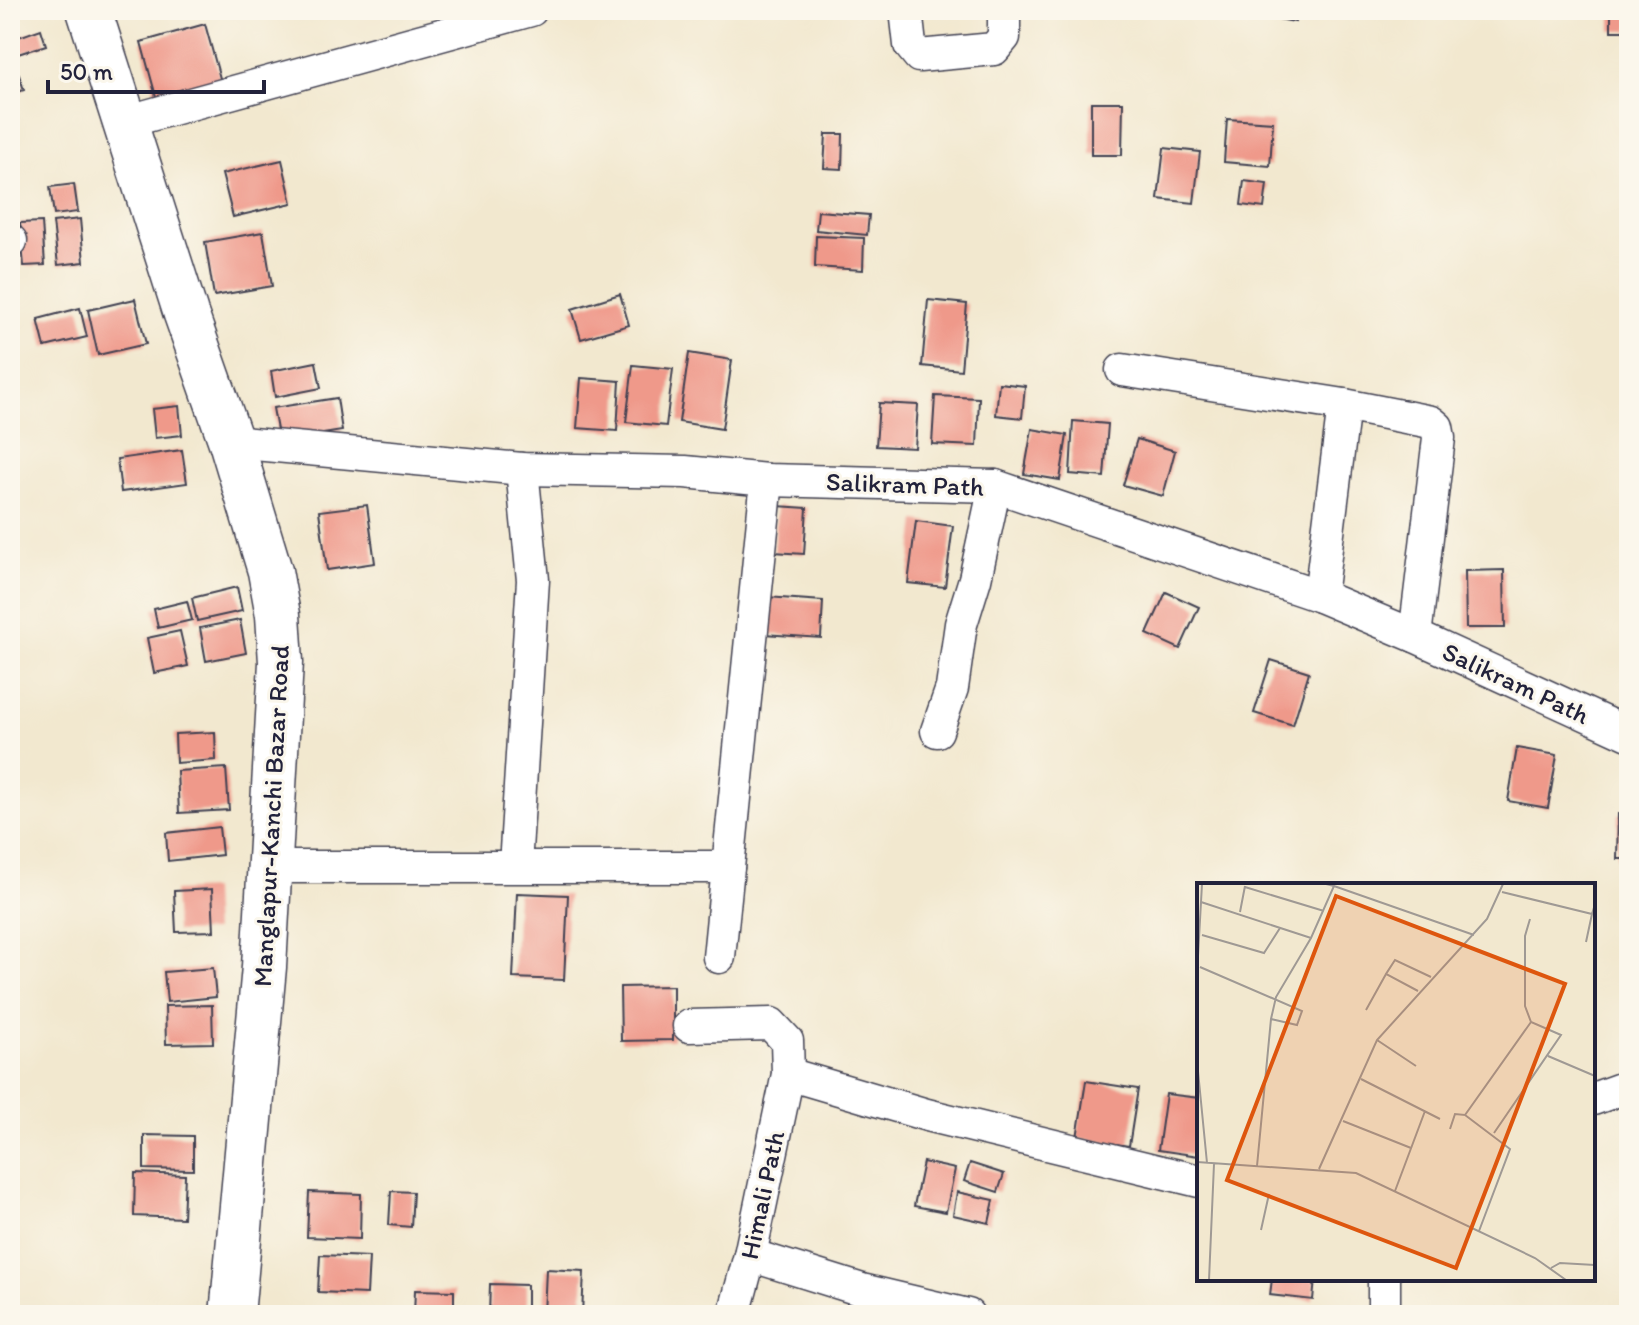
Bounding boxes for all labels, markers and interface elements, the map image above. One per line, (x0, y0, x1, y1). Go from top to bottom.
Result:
scale bar (48, 44, 264, 94)
text: 50 m (60, 57, 113, 86)
street label: Salikram Path (825, 465, 985, 503)
street label: Salikram Path (1438, 635, 1595, 731)
street label: Manglapur-Kanchi Bazar Road (246, 644, 296, 988)
inset map (1197, 883, 1595, 1281)
street label: Himali Path (733, 1128, 791, 1262)

